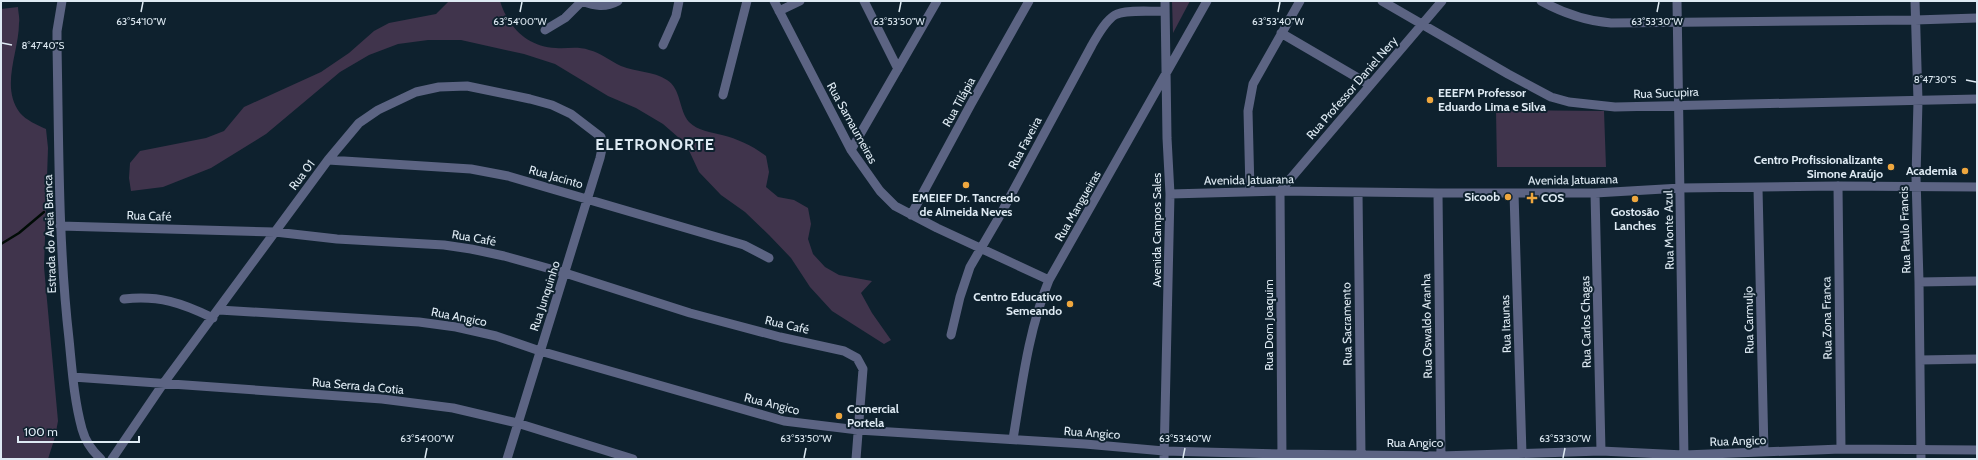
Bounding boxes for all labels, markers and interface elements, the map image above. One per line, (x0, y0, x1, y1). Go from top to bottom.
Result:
text: 63°54'10"W (116, 15, 166, 28)
text: 63°54'00"W (493, 15, 547, 28)
text: 63°53'50"W (873, 15, 925, 28)
text: 63°53'40"W (1252, 15, 1304, 28)
text: 63°53'30"W (1631, 15, 1683, 28)
street label: Rua Professor Daniel Nery (1303, 33, 1400, 142)
text: 8°47'40"S (22, 39, 65, 52)
text: 8°47'30"S (1914, 73, 1956, 86)
street label: Rua Tilápia (939, 74, 978, 129)
street label: Rua Samaumeiras (824, 79, 881, 166)
street label: Rua Sucupira (1633, 84, 1699, 101)
place label: EEEFM Professor Eduardo Lima e Silva (1438, 85, 1546, 114)
marker: EEEFM Professor Eduardo Lima e Silva (1425, 95, 1435, 105)
street label: Rua Faveira (1005, 114, 1045, 171)
district label: ELETRONORTE (595, 135, 715, 154)
place label: Centro Profissionalizante Simone Araújo (1754, 152, 1883, 181)
street label: Rua 01 (285, 157, 318, 193)
street label: Rua Jacinto (527, 162, 585, 192)
marker: Centro Profissionalizante Simone Araújo (1886, 162, 1896, 172)
place label: Academia (1906, 163, 1957, 178)
marker: Academia (1960, 166, 1970, 176)
street label: Rua Mangueiras (1051, 168, 1104, 244)
street label: Avenida Jatuarana (1204, 171, 1294, 188)
street label: Avenida Jatuarana (1528, 171, 1618, 188)
street label: Avenida Campos Sales (1149, 173, 1164, 287)
street label: Estrada do Areia Branca (40, 174, 59, 294)
marker: EMEIEF Dr. Tancredo de Almeida Neves (961, 180, 971, 190)
street label: Rua Paulo Francis (1895, 186, 1914, 274)
place label: Sicoob (1464, 189, 1500, 204)
place label: EMEIEF Dr. Tancredo de Almeida Neves (912, 190, 1020, 219)
place label: COS (1541, 190, 1564, 205)
street label: Rua Monte Azul (1660, 190, 1677, 270)
marker: Sicoob (1503, 192, 1513, 202)
marker: COS (1526, 192, 1538, 204)
marker: Gostosão Lanches (1630, 194, 1640, 204)
place label: Gostosão Lanches (1611, 204, 1660, 233)
street label: Rua Café (126, 207, 172, 224)
street label: Rua Café (451, 226, 498, 249)
street label: Rua Junquinho (526, 258, 563, 333)
street label: Rua Oswaldo Aranha (1418, 273, 1435, 379)
street label: Rua Carlos Chagas (1577, 276, 1594, 368)
street label: Rua Zona Franca (1818, 276, 1835, 360)
street label: Rua Dom Joaquim (1261, 279, 1276, 371)
street label: Rua Sacramento (1338, 282, 1355, 366)
street label: Rua Carmuljo (1740, 286, 1757, 354)
place label: Centro Educativo Semeando (973, 289, 1062, 318)
street label: Rua Itaunas (1497, 295, 1514, 353)
marker: Centro Educativo Semeando (1065, 299, 1075, 309)
street label: Rua Angico (430, 304, 489, 329)
street label: Rua Café (764, 312, 811, 337)
street label: Rua Serra da Cotia (311, 374, 405, 397)
street label: Rua Angico (743, 389, 802, 418)
place label: Comercial Portela (847, 401, 899, 430)
marker: Comercial Portela (834, 411, 844, 421)
scale bar (18, 418, 139, 444)
street label: Rua Angico (1063, 423, 1121, 442)
text: 100 m (24, 424, 58, 439)
text: 63°54'00"W (400, 432, 454, 445)
text: 63°53'50"W (780, 432, 832, 445)
text: 63°53'40"W (1159, 432, 1211, 445)
text: 63°53'30"W (1539, 432, 1591, 445)
street label: Rua Angico (1709, 432, 1767, 449)
street label: Rua Angico (1387, 435, 1444, 450)

